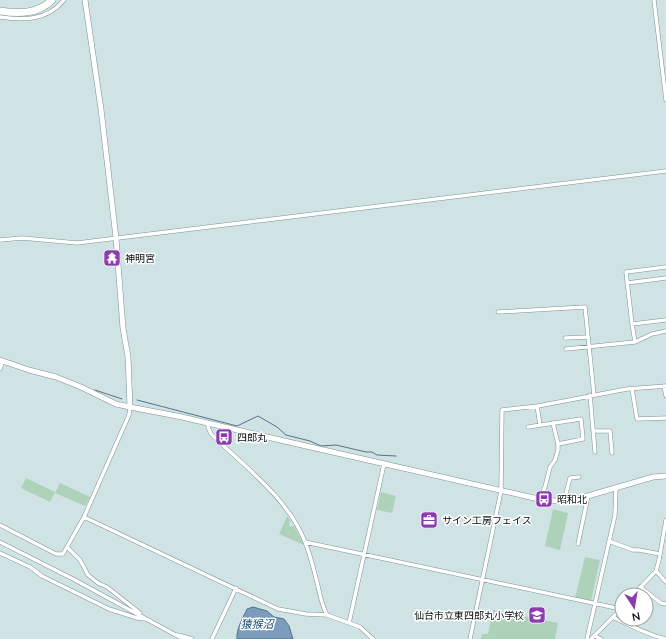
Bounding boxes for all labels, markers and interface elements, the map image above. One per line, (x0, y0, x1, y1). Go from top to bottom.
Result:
temple icon: 神明宮 (102, 248, 122, 268)
place label: 神明宮 (125, 252, 155, 265)
bus stop icon: 四郎丸 (214, 427, 234, 447)
place label: 四郎丸 (237, 431, 267, 444)
bus stop icon: 昭和北 (534, 489, 554, 509)
place label: 昭和北 (557, 493, 587, 506)
office icon: サイン工房フェイス (419, 510, 439, 530)
place label: サイン工房フェイス (442, 514, 532, 527)
north arrow (614, 587, 654, 627)
school or university icon: 仙台市立東四郎丸小学校 (527, 605, 547, 625)
place label: 仙台市立東四郎丸小学校 (414, 609, 524, 622)
text: N (631, 609, 641, 624)
water label: 猿猴沼 (241, 617, 275, 631)

